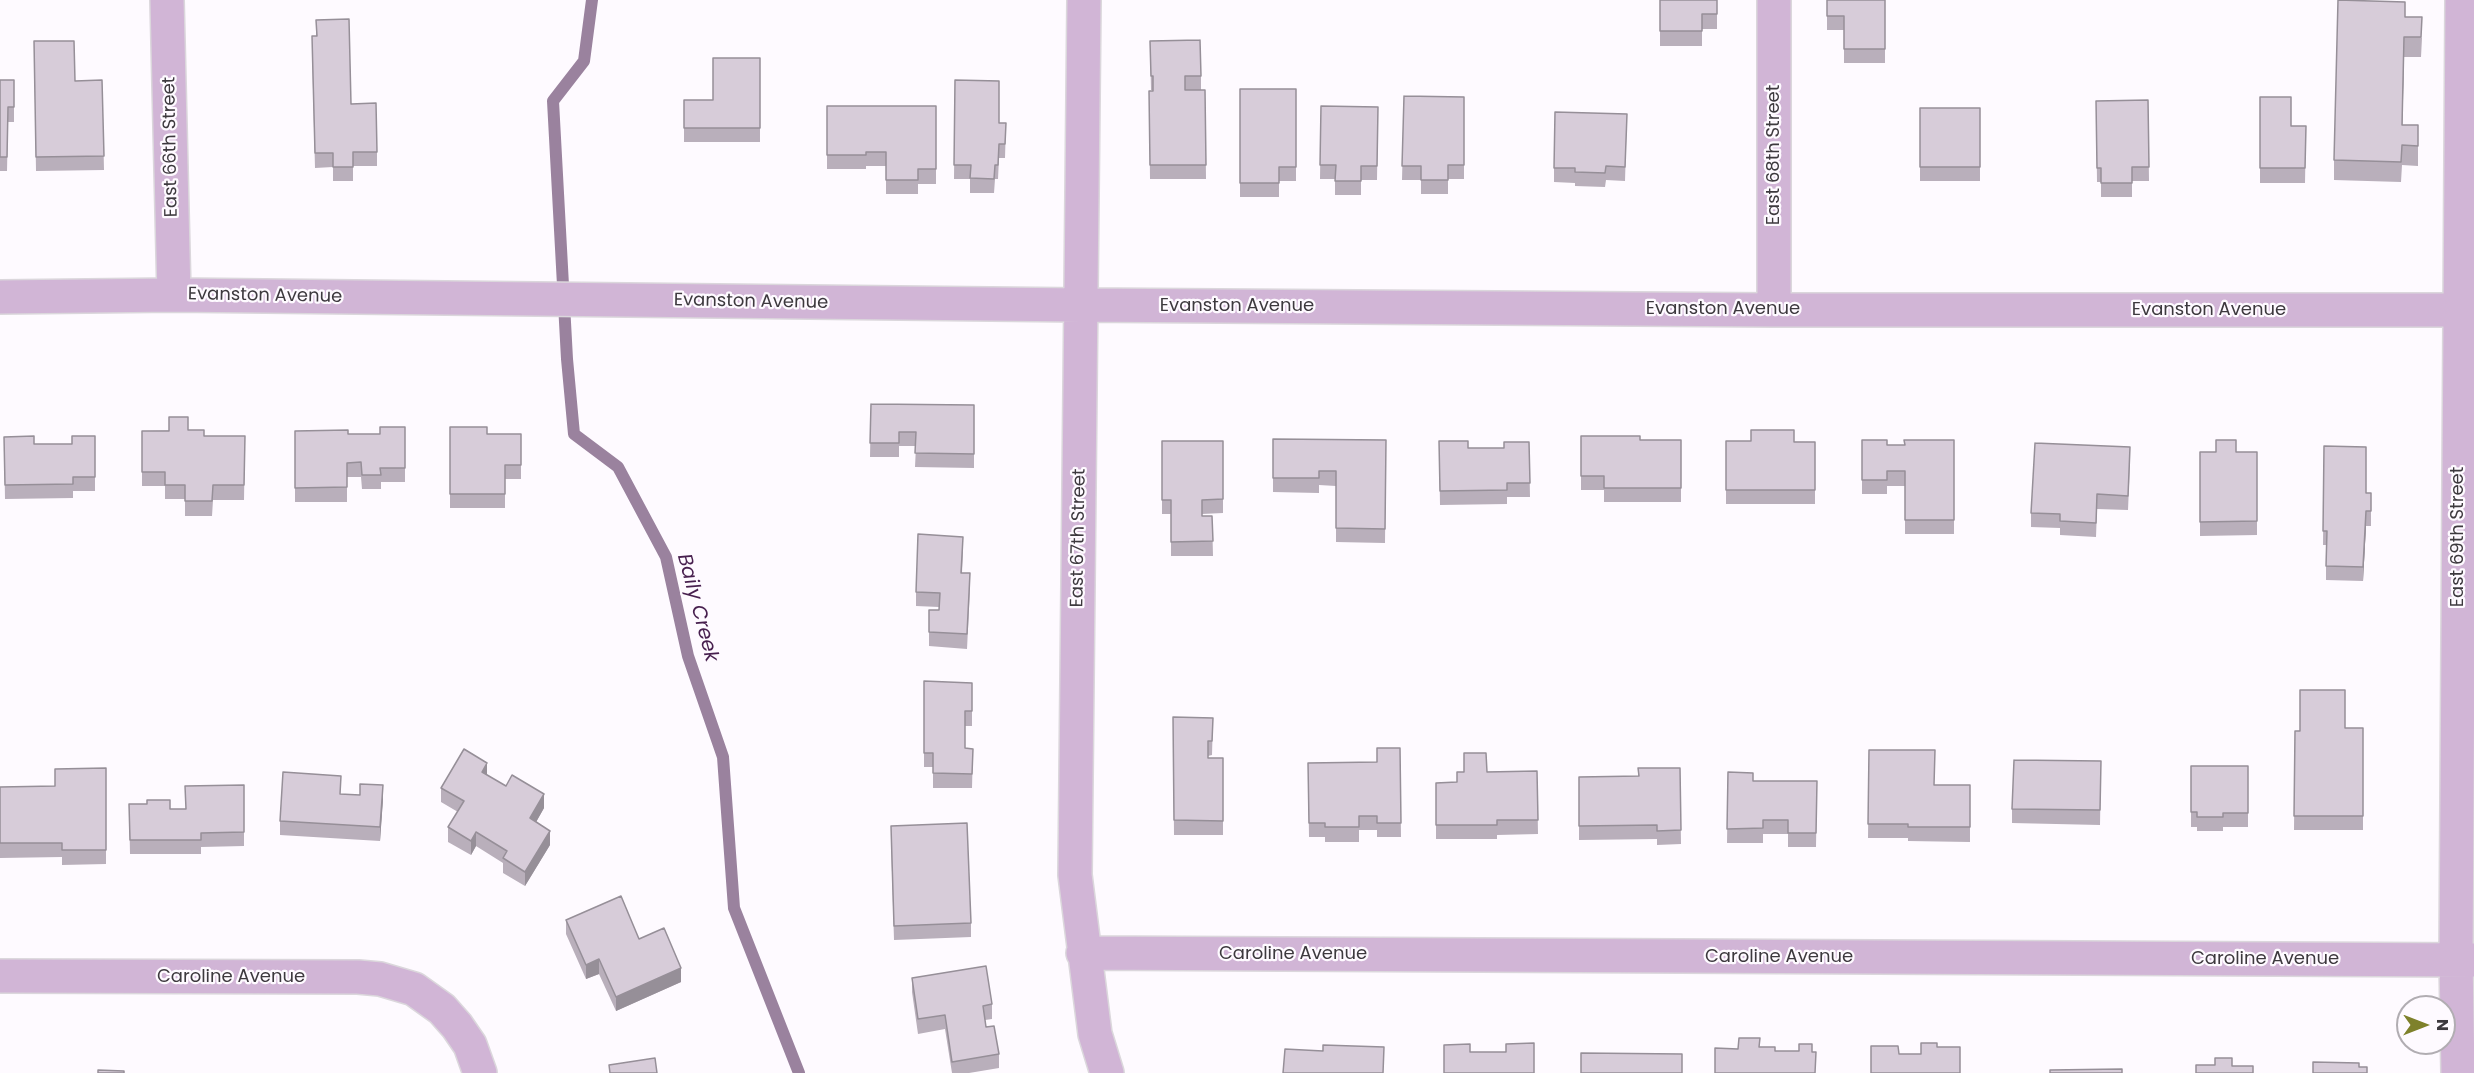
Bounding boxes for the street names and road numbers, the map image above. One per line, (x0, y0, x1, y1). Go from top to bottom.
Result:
street label: East 66th Street (159, 77, 183, 217)
street label: East 68th Street (1763, 85, 1785, 225)
street label: Evanston Avenue (188, 284, 342, 308)
street label: Evanston Avenue (674, 290, 828, 314)
street label: Evanston Avenue (1160, 295, 1314, 317)
street label: Evanston Avenue (1646, 298, 1800, 320)
street label: Evanston Avenue (2132, 299, 2286, 321)
street label: East 69th Street (2447, 467, 2469, 607)
street label: East 67th Street (1067, 468, 1091, 608)
street label: Caroline Avenue (1219, 943, 1367, 965)
street label: Caroline Avenue (1705, 946, 1853, 968)
street label: Caroline Avenue (2191, 948, 2339, 970)
street label: Caroline Avenue (157, 966, 305, 988)

